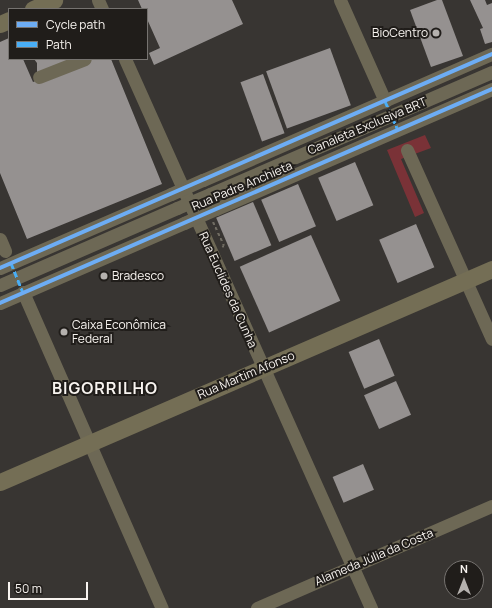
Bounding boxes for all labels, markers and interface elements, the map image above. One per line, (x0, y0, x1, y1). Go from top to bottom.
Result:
legend (8, 8, 148, 60)
text: Cycle path (46, 16, 105, 33)
place label: BioCentro (372, 26, 428, 40)
marker: BioCentro (431, 28, 441, 38)
text: Path (46, 36, 72, 53)
street label: Canaleta Exclusiva BRT (305, 94, 429, 158)
street label: Rua Padre Anchieta (190, 158, 294, 214)
street label: Rua Euclides da Cunha (196, 230, 260, 350)
place label: Bradesco (112, 269, 164, 283)
marker: Bradesco (99, 271, 109, 281)
place label: Caixa Econômica Federal (72, 318, 166, 346)
marker: Caixa Econômica Federal (59, 327, 69, 337)
street label: Rua Martim Afonso (195, 348, 297, 402)
district label: BIGORRILHO (52, 378, 158, 398)
street label: Alameda Júlia da Costa (313, 525, 435, 589)
north arrow (444, 560, 484, 600)
text: N (460, 561, 468, 576)
scale bar (10, 574, 90, 600)
text: 50 m (15, 580, 42, 597)

